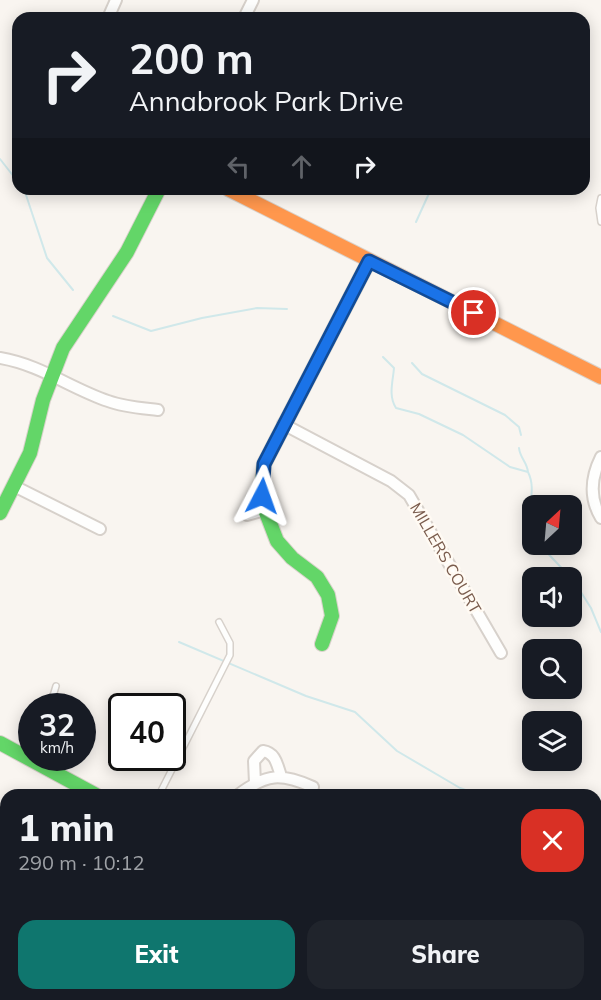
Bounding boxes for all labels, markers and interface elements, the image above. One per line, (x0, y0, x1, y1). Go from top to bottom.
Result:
text: 200 m (129, 32, 254, 85)
icon: right (30, 36, 108, 114)
text: Annabrook Park Drive (129, 84, 403, 118)
icon: left (222, 150, 255, 183)
icon: ahead (285, 150, 318, 183)
icon: right (348, 150, 381, 183)
pin (448, 287, 499, 338)
icon: arrive (457, 296, 490, 329)
position arrow (230, 464, 294, 528)
north arrow (522, 495, 582, 555)
map controls (522, 495, 582, 771)
street label: MILLERS COURT (406, 499, 486, 617)
button: sound (522, 567, 582, 627)
button: search (522, 639, 582, 699)
speed limit sign: 40 (108, 693, 186, 771)
text: 32 (39, 706, 75, 744)
button: layers (522, 711, 582, 771)
text: km/h (40, 738, 74, 757)
text: 1 min (18, 805, 114, 850)
button: close (521, 809, 584, 872)
text: 290 m · 10:12 (18, 850, 144, 875)
button: Exit (18, 920, 295, 989)
button: Share (307, 920, 584, 989)

